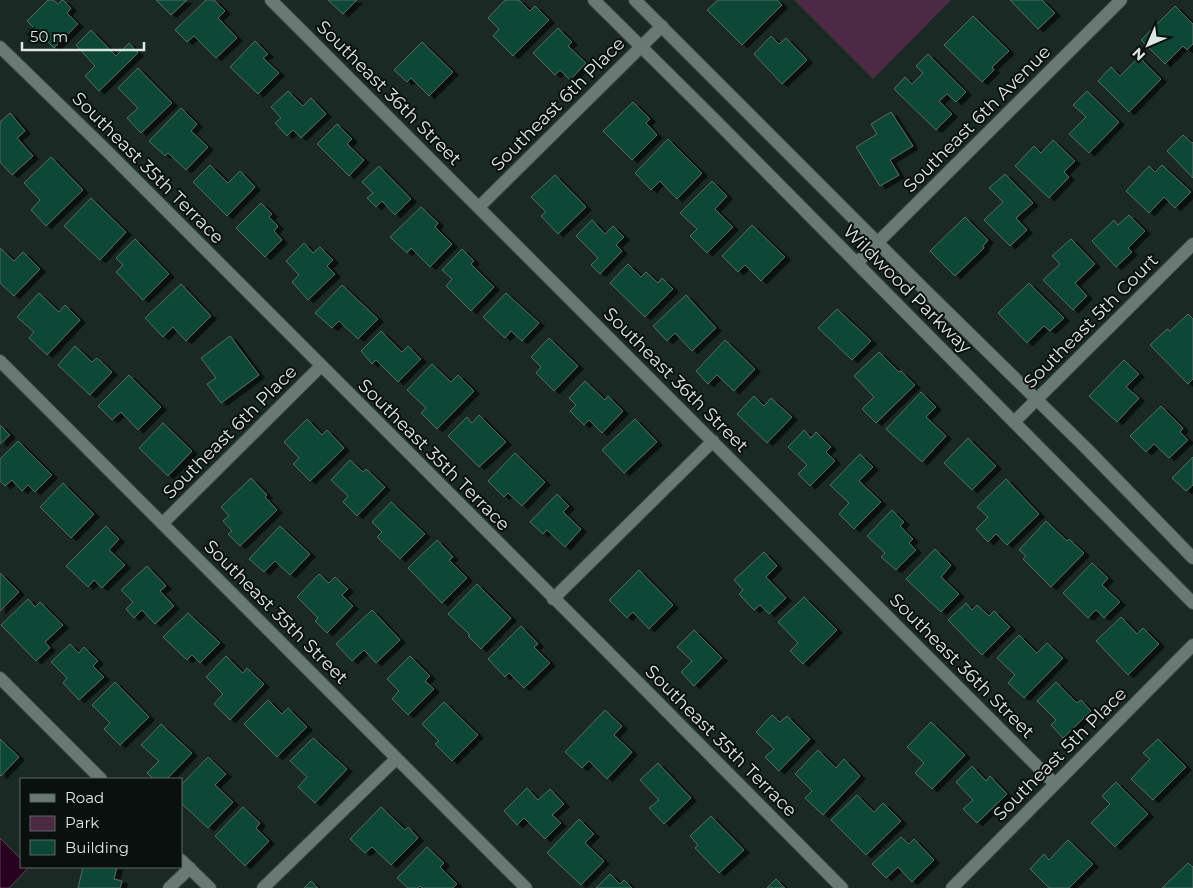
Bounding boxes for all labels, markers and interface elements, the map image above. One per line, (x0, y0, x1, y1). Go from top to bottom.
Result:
street label: Southeast 36th Street (312, 16, 466, 170)
scale bar (22, 20, 145, 52)
north arrow (1123, 20, 1173, 70)
text: 50 m (30, 27, 68, 46)
street label: Southeast 6th Place (486, 32, 630, 176)
street label: Southeast 6th Avenue (899, 41, 1055, 197)
text: N (1128, 44, 1149, 65)
street label: Southeast 35th Terrace (68, 88, 229, 249)
street label: Wildwood Parkway (838, 220, 976, 358)
street label: Southeast 5th Court (1019, 249, 1163, 393)
street label: Southeast 36th Street (599, 303, 753, 457)
street label: Southeast 6th Place (158, 360, 302, 504)
street label: Southeast 35th Terrace (354, 375, 515, 536)
street label: Southeast 35th Street (199, 535, 353, 689)
street label: Southeast 36th Street (885, 589, 1039, 743)
street label: Southeast 35th Terrace (641, 661, 802, 822)
street label: Southeast 5th Place (989, 683, 1131, 825)
legend (20, 778, 182, 868)
text: Road (65, 788, 104, 807)
text: Park (65, 813, 99, 832)
text: Building (65, 838, 129, 857)

